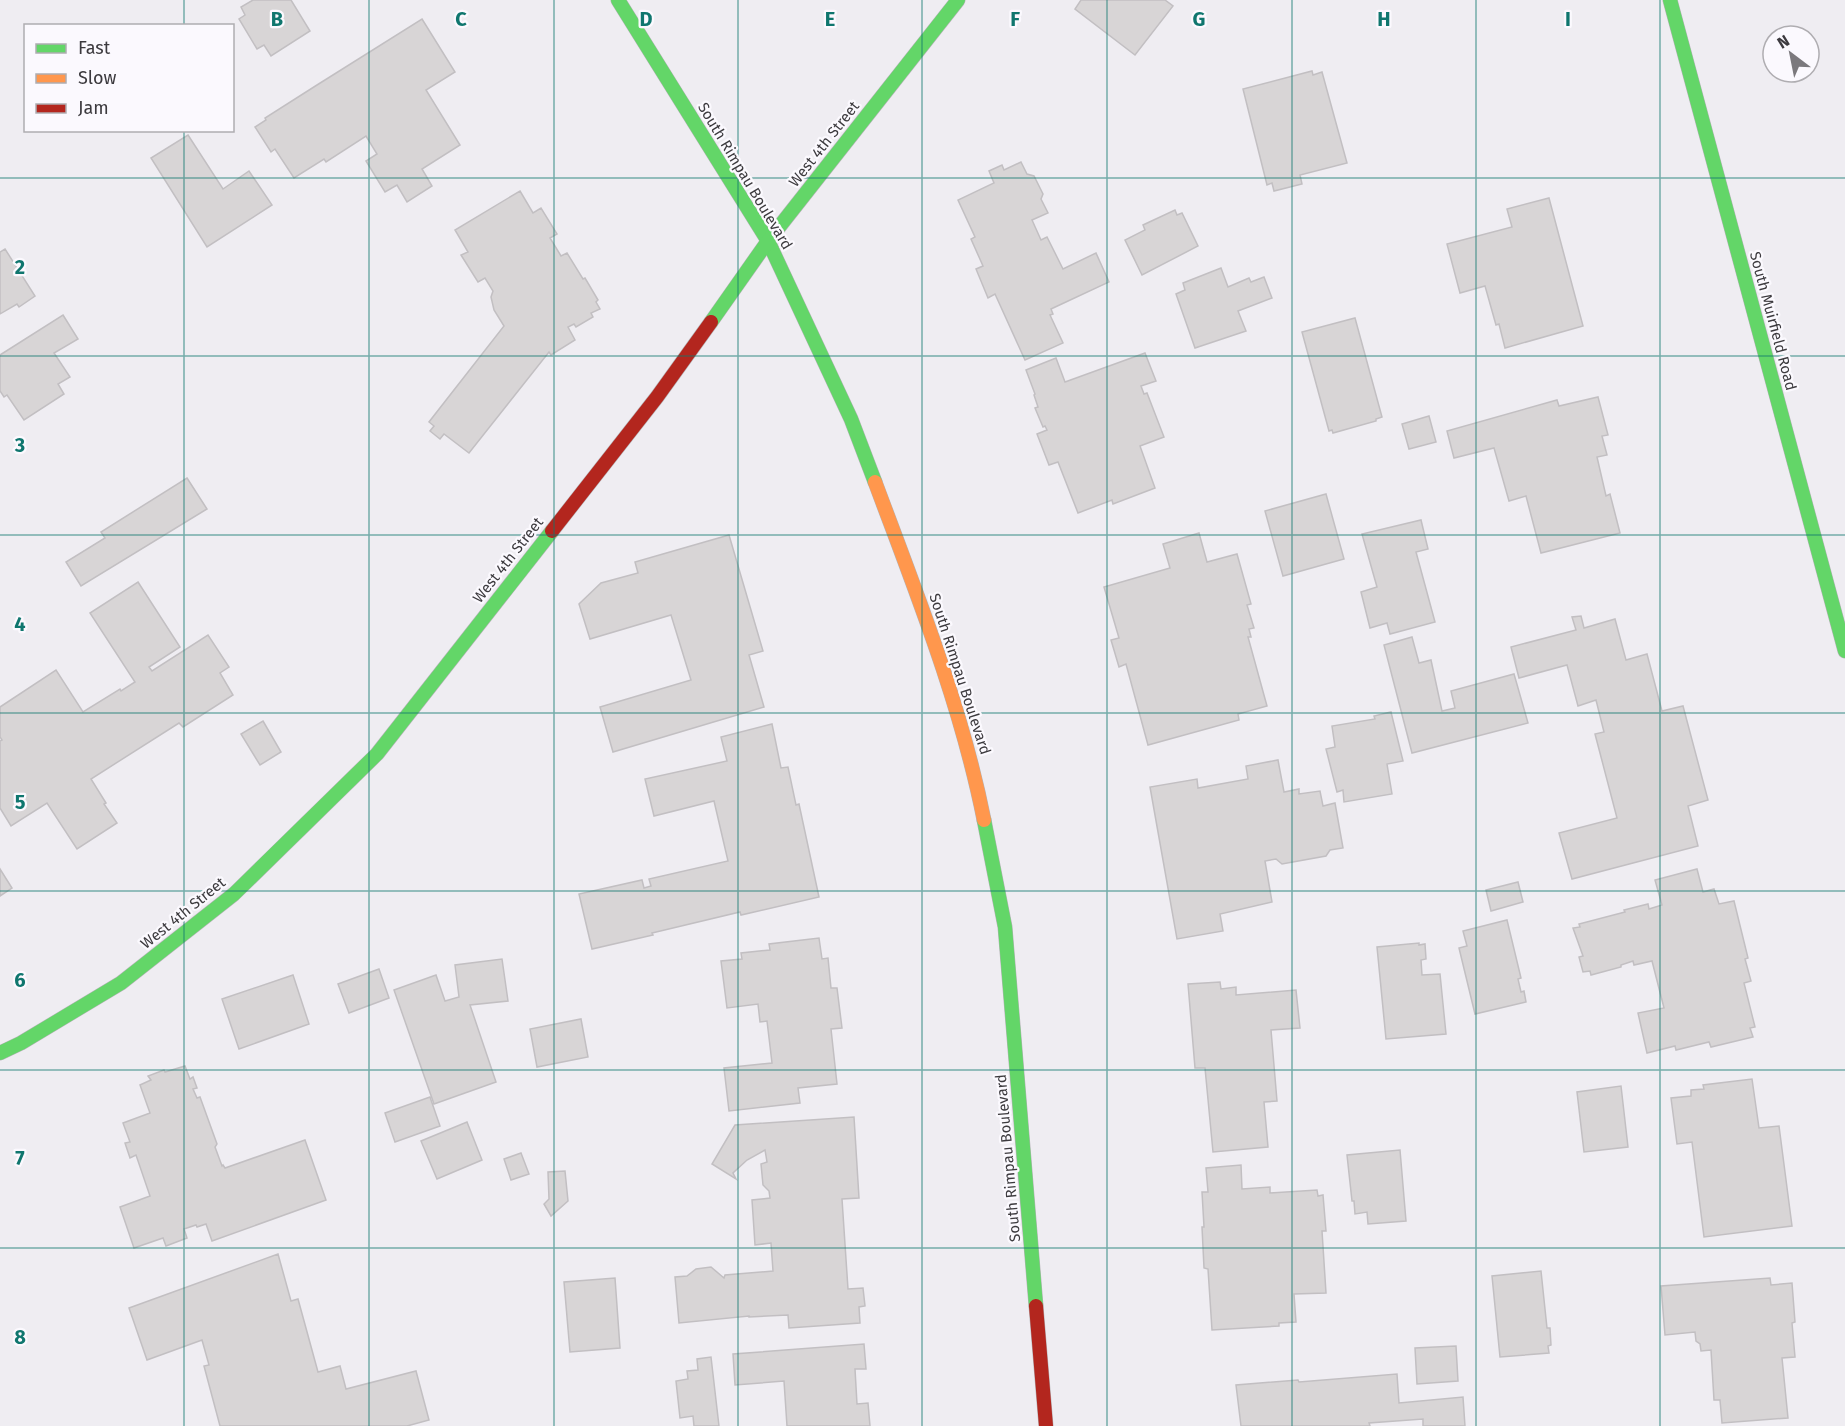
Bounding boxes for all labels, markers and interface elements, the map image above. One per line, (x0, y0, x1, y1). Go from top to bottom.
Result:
text: B (271, 7, 283, 31)
text: C (455, 7, 467, 31)
text: D (639, 7, 653, 31)
text: E (825, 7, 835, 31)
text: F (1010, 7, 1020, 31)
text: G (1193, 7, 1205, 31)
text: H (1377, 7, 1391, 31)
text: I (1565, 7, 1571, 31)
legend (24, 24, 234, 132)
north arrow (1761, 24, 1821, 84)
text: N (1774, 31, 1793, 53)
text: Fast (78, 37, 111, 59)
text: Slow (78, 67, 117, 89)
text: Jam (78, 97, 109, 119)
street label: West 4th Street (785, 97, 863, 190)
street label: South Rimpau Boulevard (694, 99, 796, 253)
street label: South Muirfield Road (1746, 250, 1800, 392)
text: 2 (15, 255, 25, 279)
text: 3 (14, 433, 25, 457)
street label: West 4th Street (469, 513, 547, 606)
street label: South Rimpau Boulevard (925, 591, 995, 757)
text: 4 (14, 612, 26, 636)
text: 5 (15, 790, 26, 814)
street label: West 4th Street (137, 873, 229, 953)
text: 6 (14, 968, 26, 992)
street label: South Rimpau Boulevard (992, 1073, 1024, 1243)
text: 7 (15, 1146, 25, 1170)
text: 8 (14, 1325, 26, 1349)

